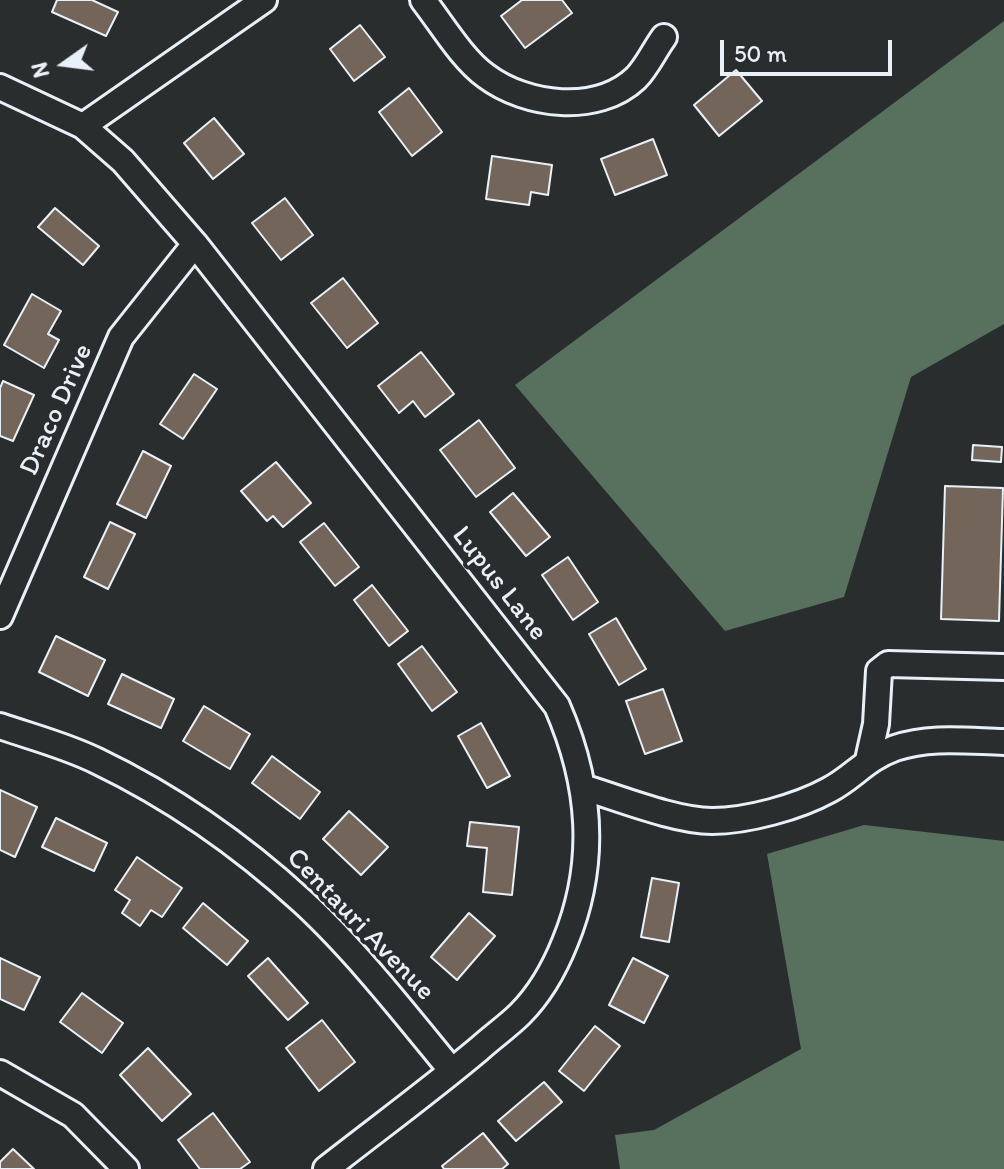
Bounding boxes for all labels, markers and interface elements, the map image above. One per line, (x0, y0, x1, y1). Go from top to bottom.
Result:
north arrow (24, 24, 104, 104)
scale bar (724, 24, 896, 74)
text: 50 m (734, 39, 787, 68)
text: N (25, 59, 55, 80)
street label: Draco Drive (13, 339, 101, 481)
street label: Lupus Lane (444, 520, 554, 648)
street label: Centauri Avenue (279, 842, 441, 1008)

